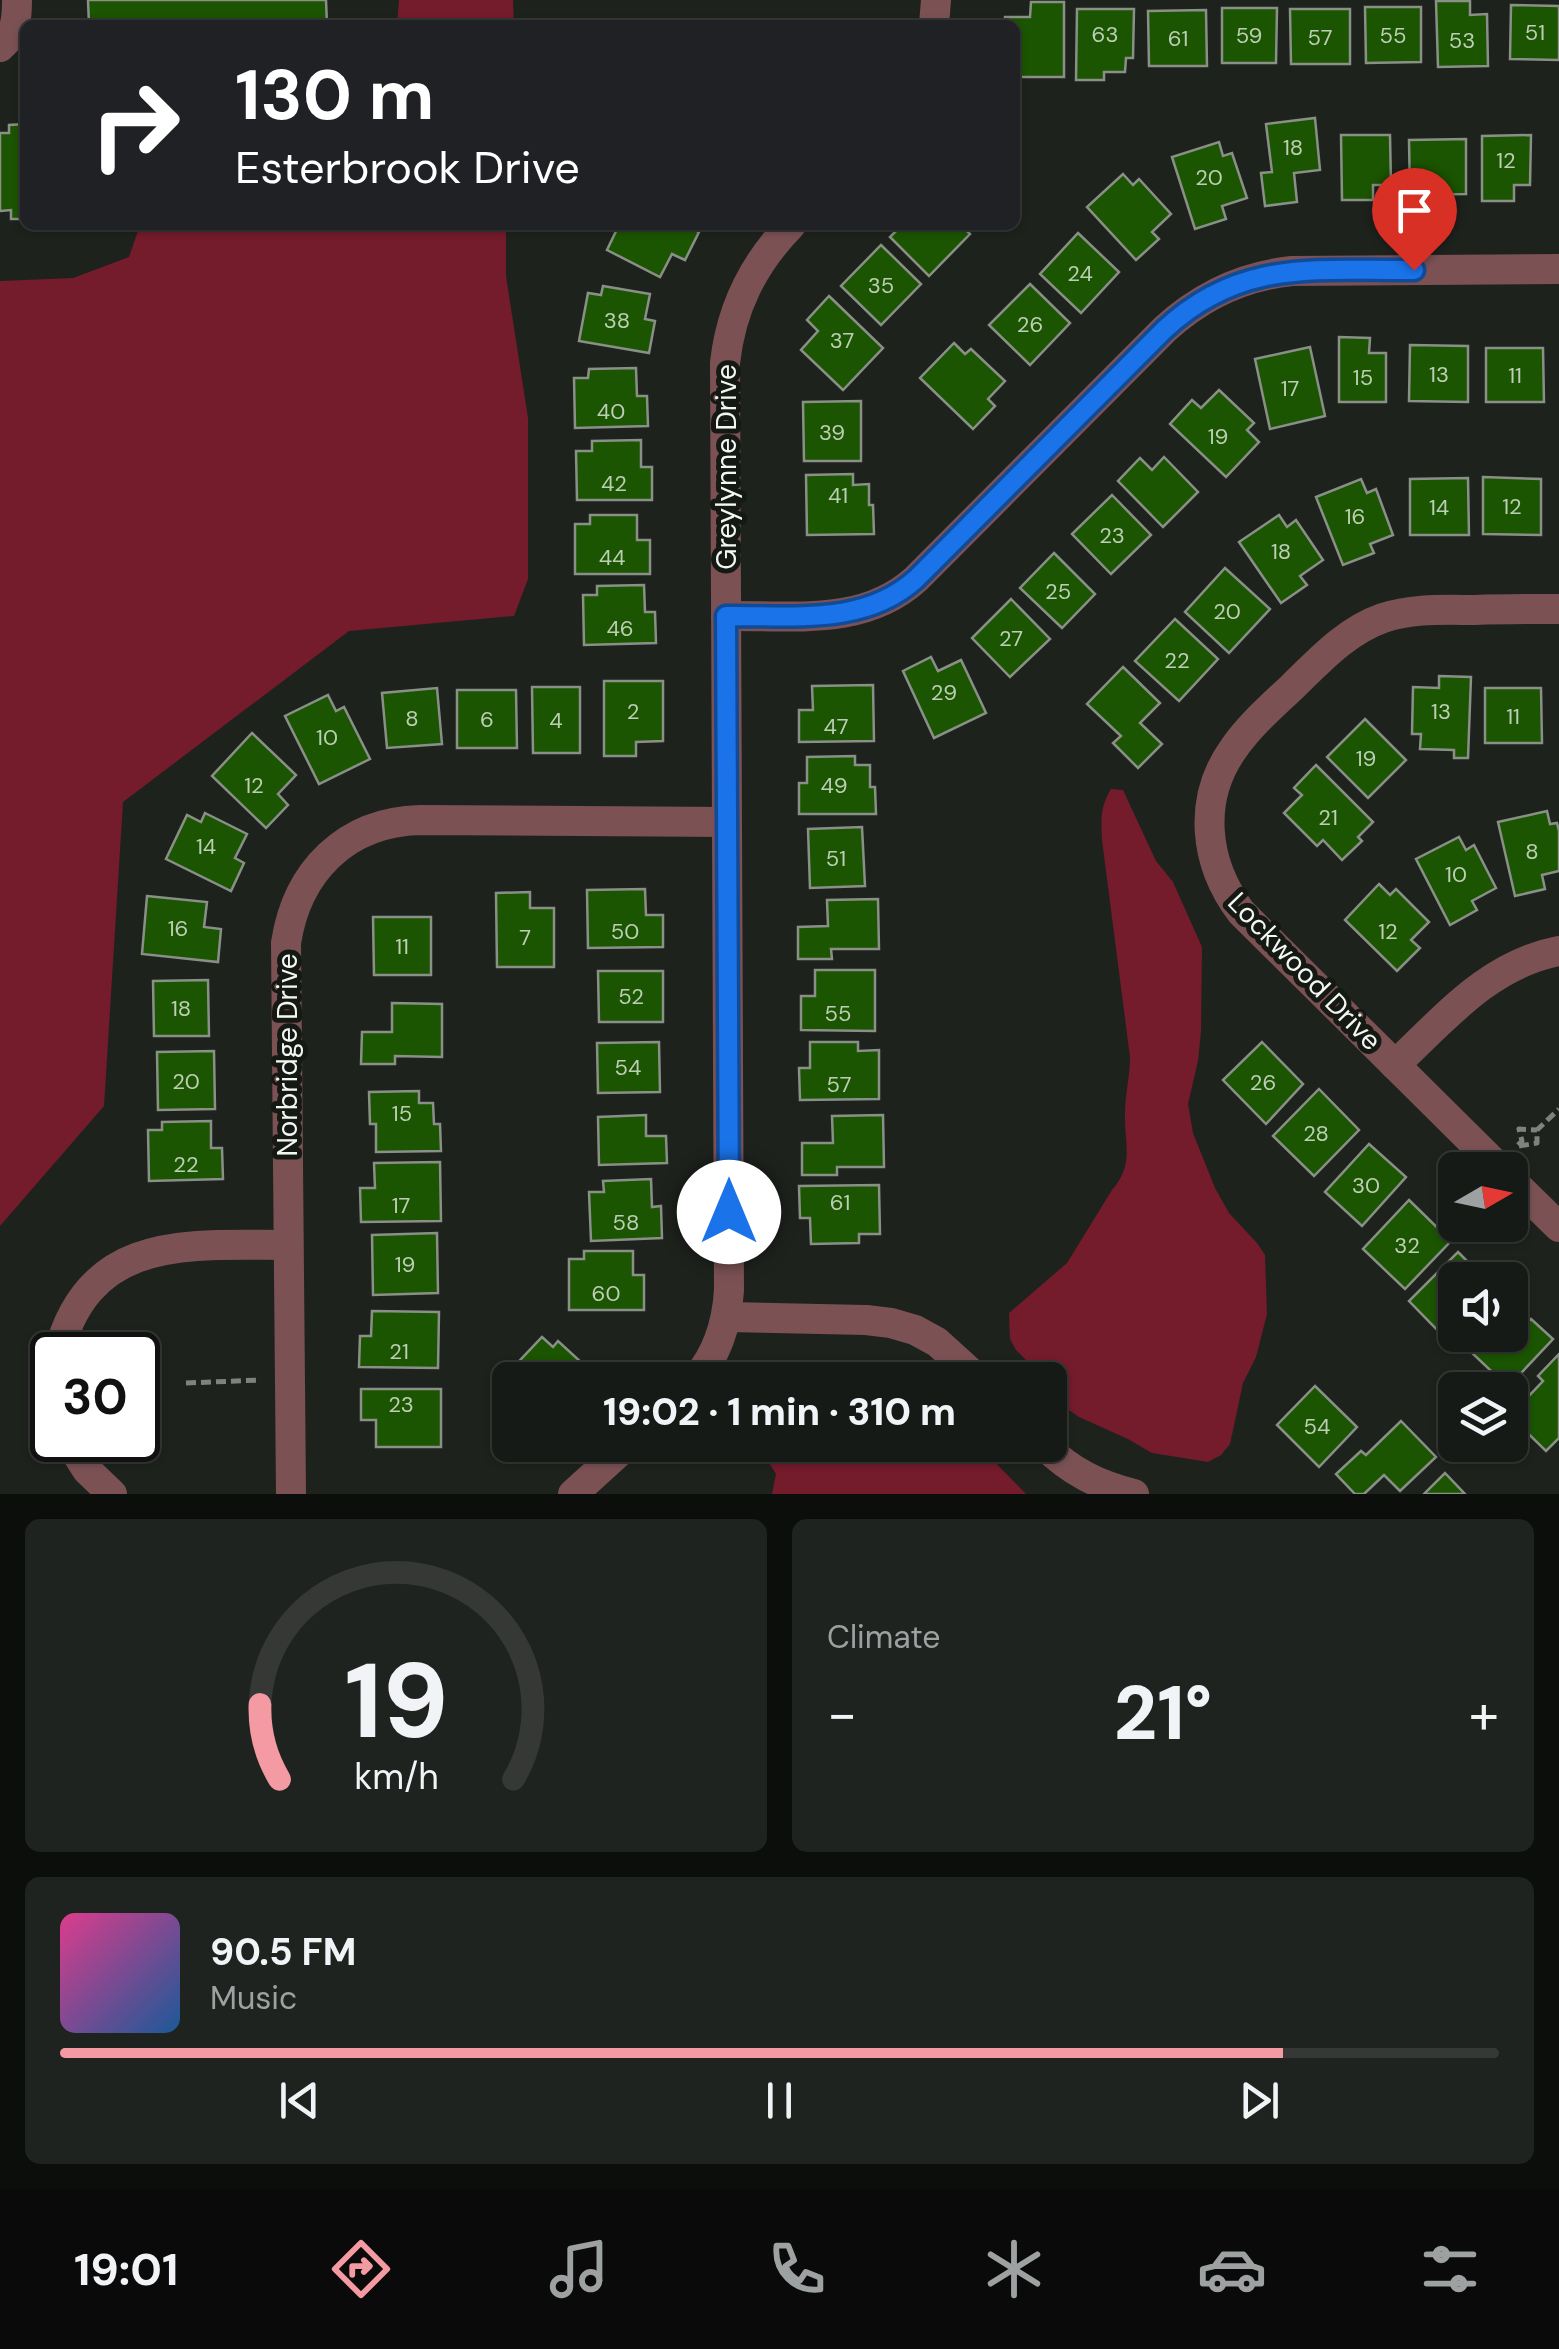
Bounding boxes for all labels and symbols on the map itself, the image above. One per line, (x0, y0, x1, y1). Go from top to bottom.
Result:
house number: 51 (1525, 18, 1545, 47)
house number: 63 (1092, 20, 1118, 49)
house number: 59 (1236, 21, 1262, 50)
house number: 55 (1380, 21, 1406, 50)
house number: 57 (1308, 23, 1332, 52)
house number: 61 (1168, 24, 1188, 53)
house number: 53 (1449, 26, 1475, 55)
house number: 18 (1283, 133, 1303, 162)
house number: 12 (1496, 146, 1516, 175)
house number: 20 (1195, 163, 1223, 192)
pin (1372, 168, 1457, 271)
house number: 24 (1067, 259, 1093, 288)
house number: 35 (868, 271, 894, 300)
house number: 38 (604, 306, 630, 335)
house number: 26 (1017, 310, 1043, 339)
house number: 37 (830, 326, 854, 355)
house number: 13 (1429, 360, 1449, 389)
house number: 11 (1508, 361, 1522, 390)
house number: 15 (1353, 363, 1373, 392)
street label: Greylynne Drive (708, 364, 745, 570)
house number: 17 (1281, 374, 1299, 403)
house number: 40 (597, 397, 625, 426)
house number: 39 (819, 418, 845, 447)
house number: 19 (1208, 422, 1228, 451)
house number: 42 (601, 469, 627, 498)
house number: 41 (828, 481, 848, 510)
house number: 12 (1502, 492, 1522, 521)
house number: 14 (1429, 493, 1449, 522)
house number: 16 (1345, 502, 1365, 531)
house number: 23 (1099, 521, 1125, 550)
house number: 18 (1271, 537, 1291, 566)
house number: 44 (599, 543, 625, 572)
house number: 25 (1045, 577, 1071, 606)
house number: 20 (1213, 597, 1241, 626)
house number: 46 (606, 614, 634, 643)
house number: 27 (999, 624, 1023, 653)
house number: 22 (1164, 646, 1190, 675)
house number: 29 (931, 678, 957, 707)
house number: 2 (627, 697, 639, 726)
house number: 13 (1431, 697, 1451, 726)
house number: 11 (1506, 702, 1520, 731)
house number: 8 (405, 704, 419, 733)
house number: 6 (480, 705, 494, 734)
house number: 4 (549, 706, 563, 735)
house number: 47 (823, 712, 849, 741)
house number: 10 (316, 723, 338, 752)
house number: 19 (1356, 744, 1376, 773)
house number: 12 (244, 771, 264, 800)
house number: 49 (820, 771, 848, 800)
house number: 21 (1318, 803, 1338, 832)
house number: 14 (196, 832, 216, 861)
house number: 8 (1525, 837, 1539, 866)
house number: 51 (826, 844, 846, 873)
house number: 10 (1445, 860, 1467, 889)
street label: Lockwood Drive (1220, 884, 1390, 1058)
house number: 16 (168, 914, 188, 943)
house number: 50 (611, 917, 639, 946)
house number: 12 (1378, 917, 1398, 946)
house number: 7 (519, 923, 531, 952)
house number: 11 (395, 932, 409, 961)
street label: Norbridge Drive (269, 953, 306, 1157)
house number: 52 (618, 982, 644, 1011)
house number: 18 (171, 994, 191, 1023)
house number: 55 (825, 999, 851, 1028)
house number: 54 (615, 1053, 641, 1082)
house number: 20 (172, 1067, 200, 1096)
house number: 26 (1250, 1068, 1276, 1097)
house number: 57 (827, 1070, 851, 1099)
house number: 15 (392, 1099, 412, 1128)
house number: 28 (1303, 1119, 1329, 1148)
house number: 22 (173, 1150, 199, 1179)
north arrow (1438, 1152, 1528, 1242)
position arrow (677, 1160, 781, 1264)
house number: 30 (1352, 1171, 1380, 1200)
house number: 61 (830, 1188, 850, 1217)
house number: 17 (392, 1191, 410, 1220)
house number: 58 (613, 1208, 639, 1237)
house number: 32 (1394, 1231, 1420, 1260)
house number: 19 (395, 1250, 415, 1279)
house number: 60 (592, 1279, 620, 1308)
speed limit sign: 30 (30, 1332, 160, 1462)
house number: 21 (389, 1337, 409, 1366)
house number: 23 (388, 1390, 414, 1419)
house number: 54 (1304, 1412, 1330, 1441)

